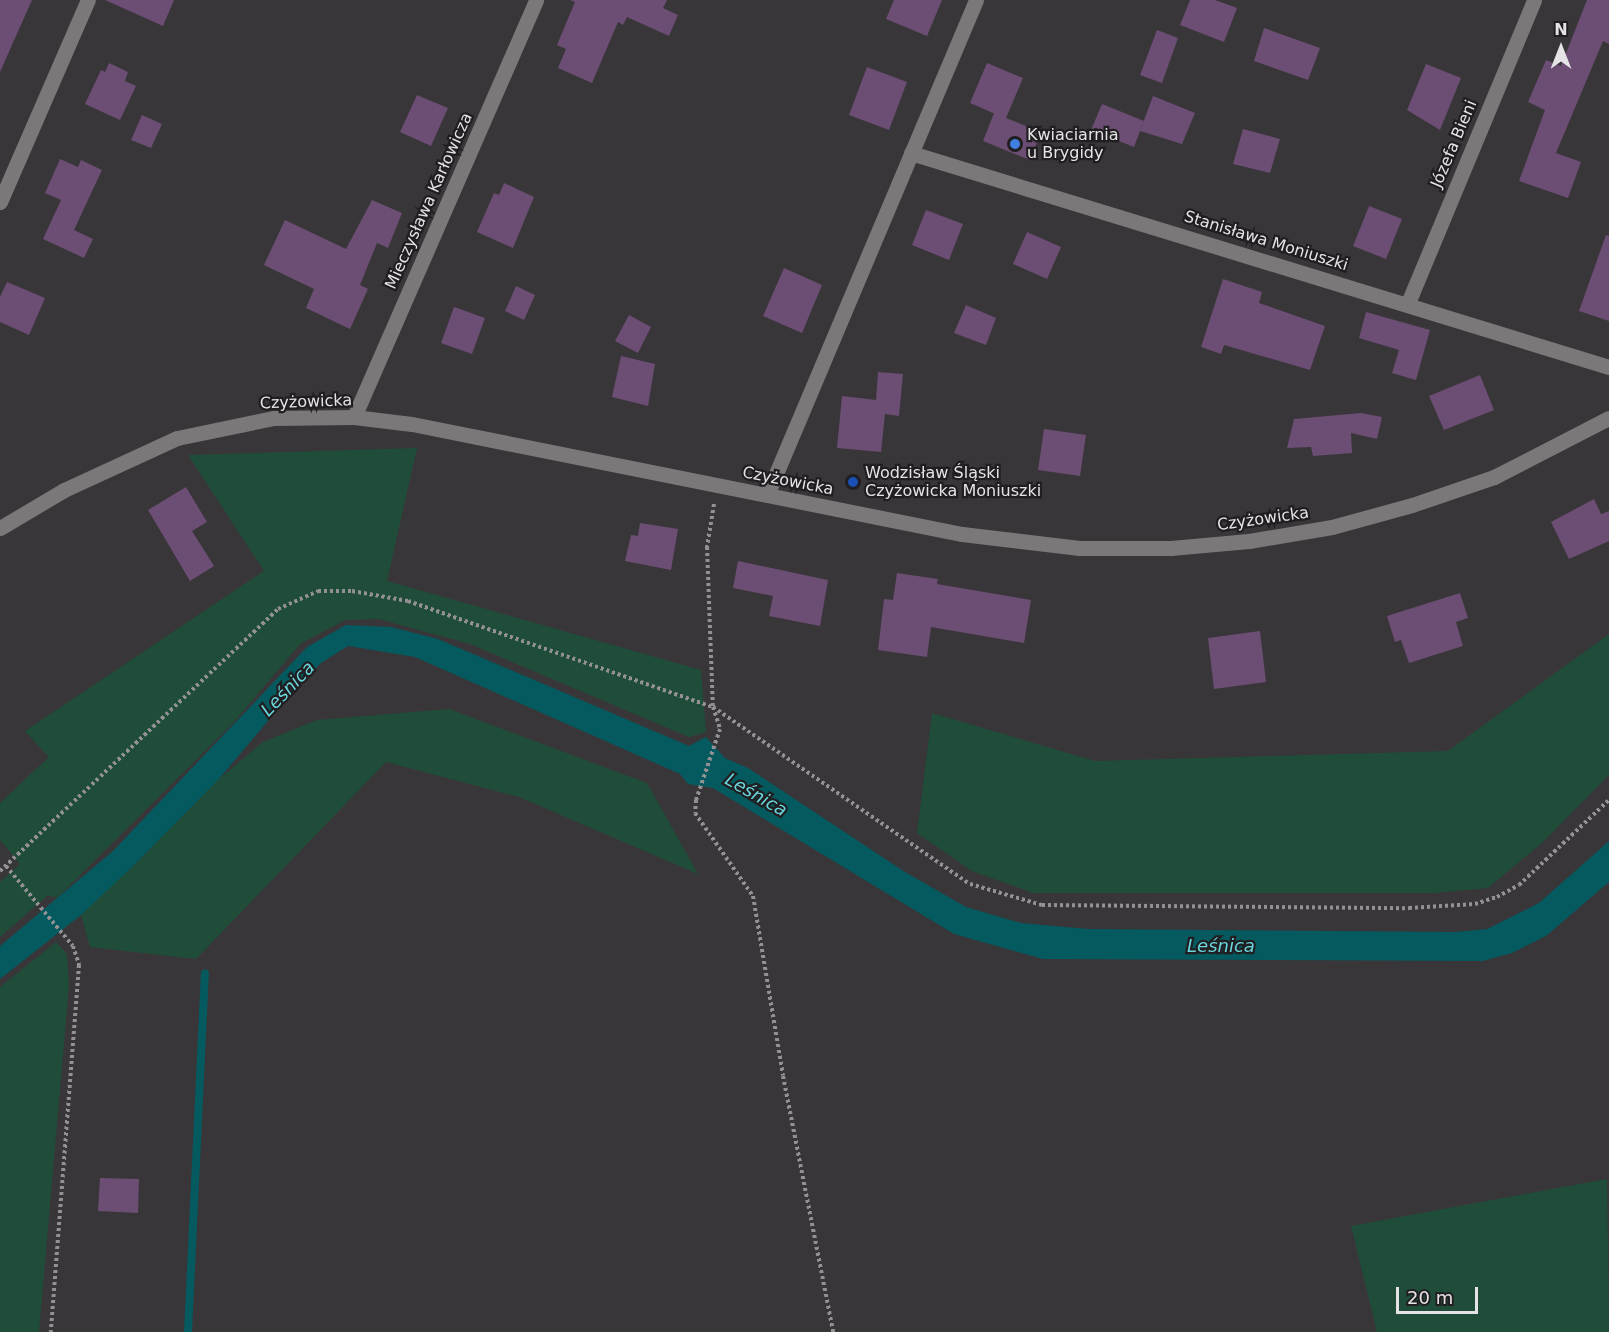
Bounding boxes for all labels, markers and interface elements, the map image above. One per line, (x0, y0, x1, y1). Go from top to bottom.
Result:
north arrow (1531, 18, 1591, 78)
text: N (1554, 20, 1568, 39)
street label: Józefa Bieni (1427, 97, 1481, 191)
street label: Mieczysława Karłowicza (381, 110, 477, 292)
place label: Kwiaciarnia u Brygidy (1027, 125, 1119, 163)
marker: Kwiaciarnia u Brygidy (1008, 137, 1022, 151)
street label: Stanisława Moniuszki (1182, 207, 1350, 275)
street label: Czyżowicka (260, 391, 352, 413)
street label: Czyżowicka (741, 463, 835, 499)
place label: Wodzisław Śląski Czyżowicka Moniuszki (865, 463, 1041, 501)
marker: Wodzisław Śląski Czyżowicka Moniuszki (846, 475, 860, 489)
street label: Czyżowicka (1216, 503, 1310, 535)
water label: Leśnica (257, 657, 319, 721)
water label: Leśnica (721, 769, 791, 821)
water label: Leśnica (1187, 935, 1255, 957)
scale bar (1399, 1275, 1482, 1313)
text: 20 m (1407, 1287, 1453, 1308)

